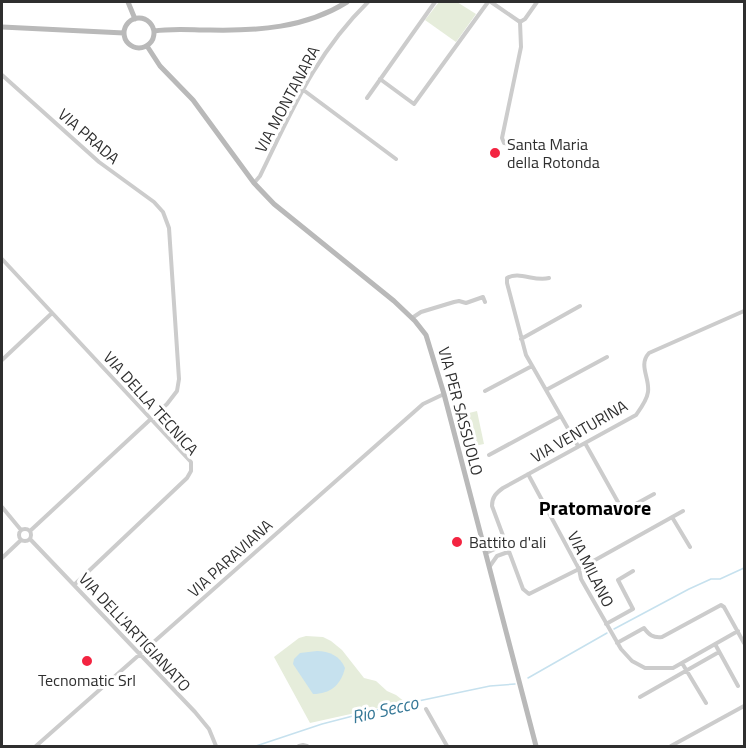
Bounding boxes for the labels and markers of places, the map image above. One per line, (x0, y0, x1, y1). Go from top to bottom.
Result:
place label: Santa Maria della Rotonda (507, 132, 600, 174)
marker: Santa Maria della Rotonda (488, 146, 502, 160)
place label: Battito d'ali (469, 530, 546, 554)
marker: Battito d'ali (450, 535, 464, 549)
marker: Tecnomatic Srl (80, 654, 94, 668)
place label: Tecnomatic Srl (38, 668, 136, 692)

